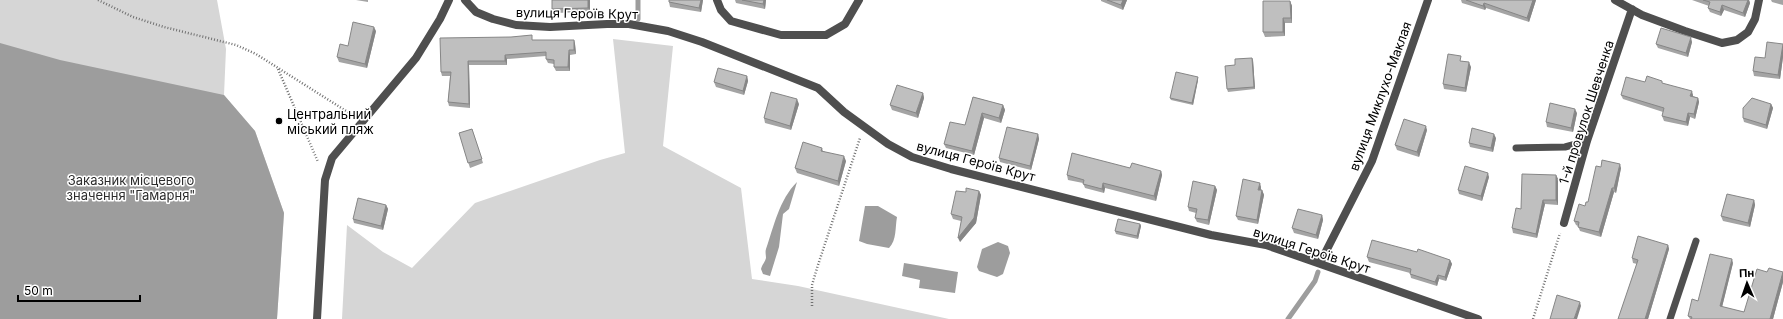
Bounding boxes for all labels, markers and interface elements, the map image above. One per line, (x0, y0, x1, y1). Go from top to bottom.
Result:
street label: вулиця Героїв Крут (516, 4, 638, 22)
street label: вулиця Миклухо-Маклая (1346, 19, 1414, 173)
street label: 1-й провулок Шевченка (1555, 38, 1617, 186)
place label: Центральний міський пляж (287, 106, 374, 137)
marker: Центральний міський пляж (274, 116, 284, 126)
street label: вулиця Героїв Крут (915, 137, 1037, 185)
park label: Заказник місцевого значення "Гамарня" (67, 172, 195, 203)
street label: вулиця Героїв Крут (1251, 223, 1373, 277)
north arrow (1727, 263, 1767, 303)
text: Пн (1739, 266, 1755, 280)
scale bar (18, 277, 140, 303)
text: 50 m (24, 283, 53, 298)

